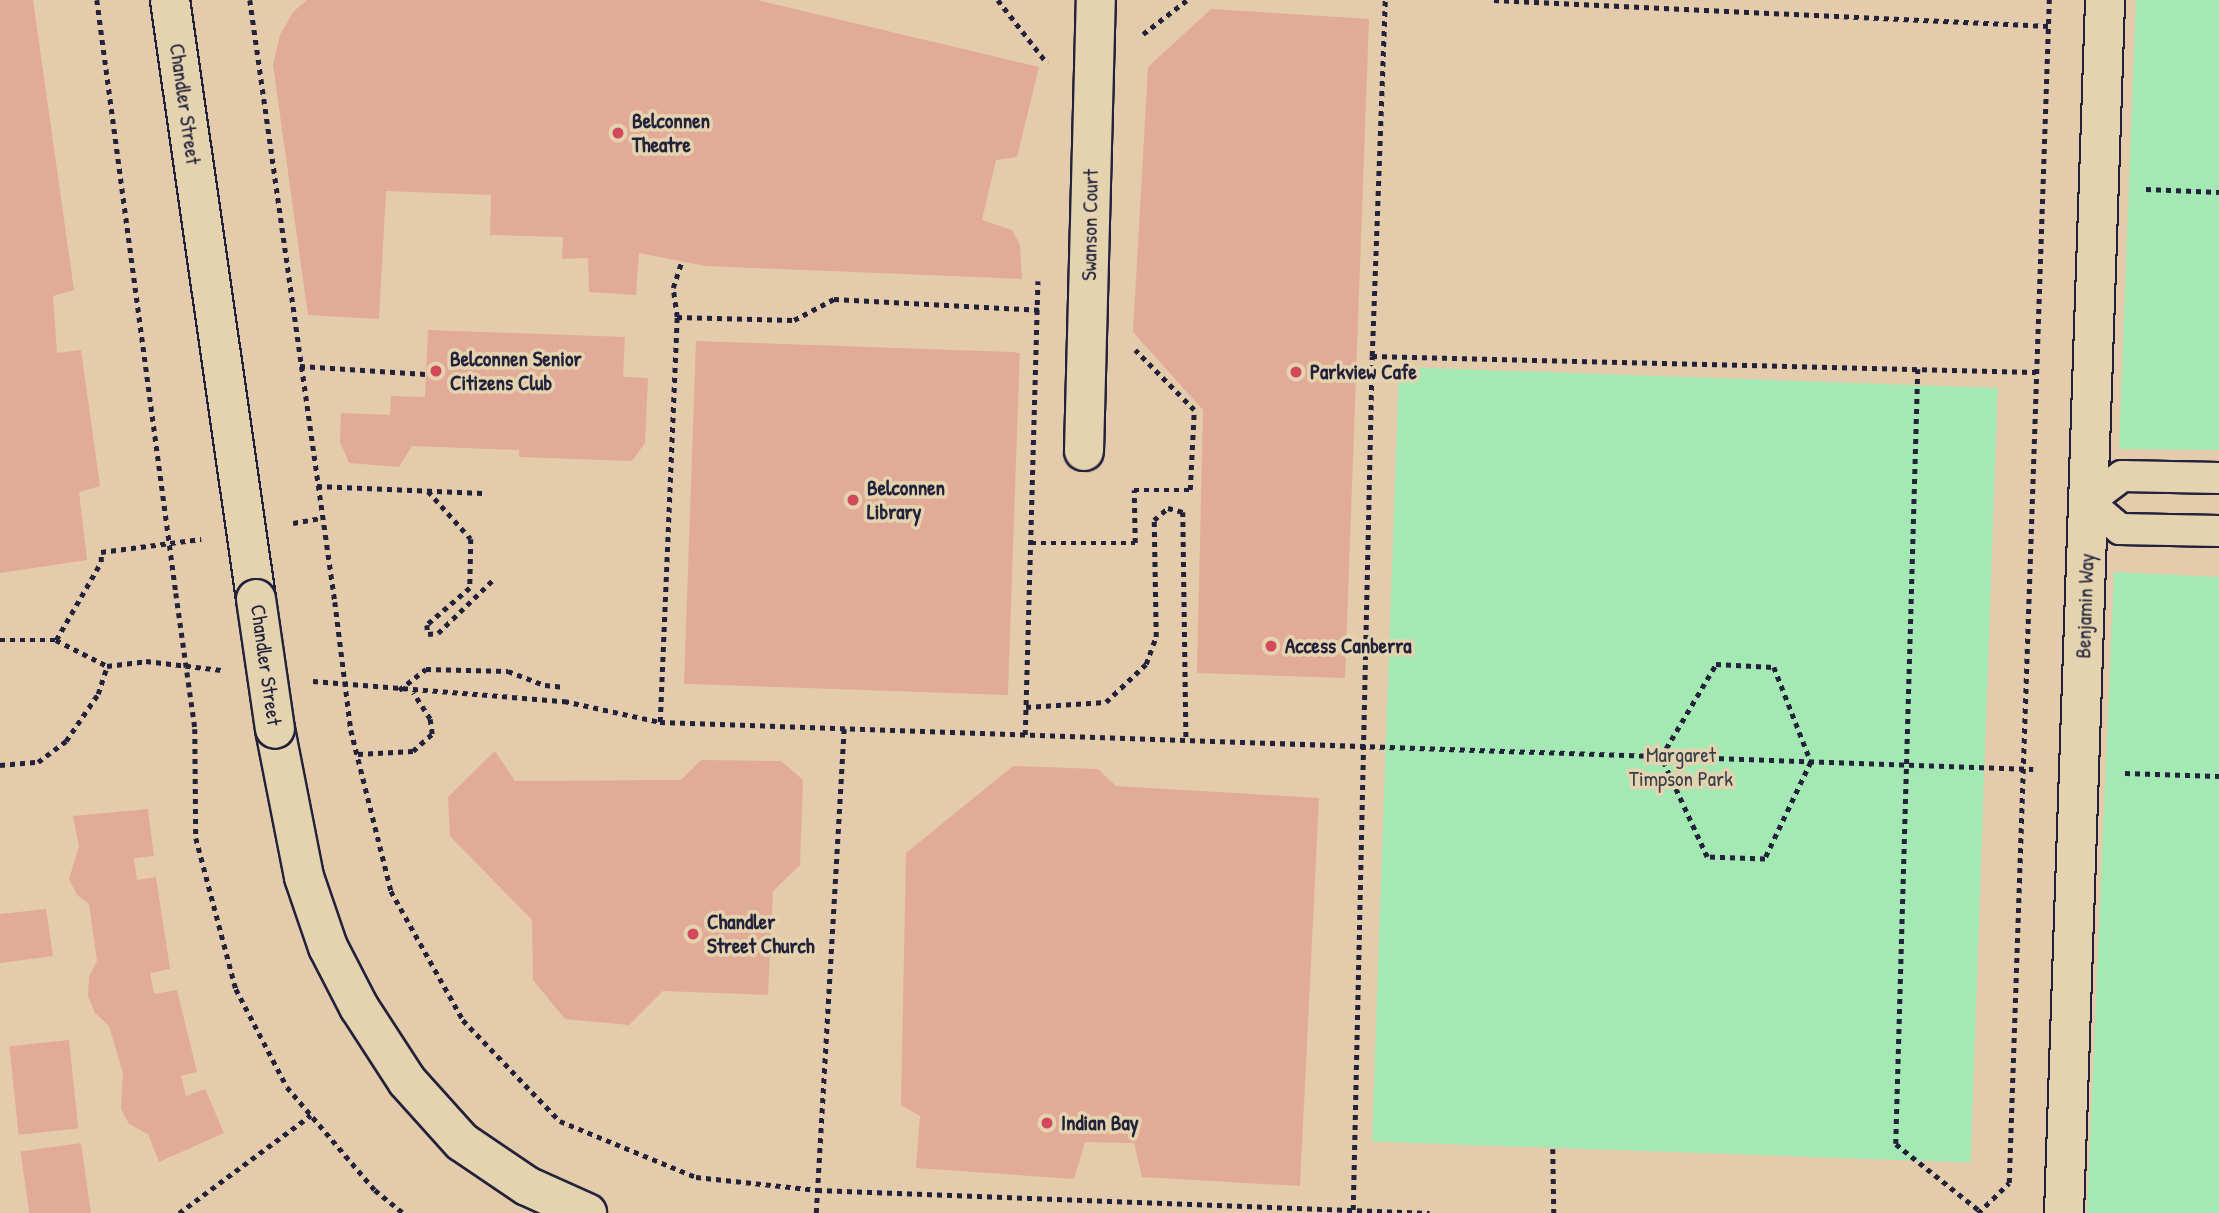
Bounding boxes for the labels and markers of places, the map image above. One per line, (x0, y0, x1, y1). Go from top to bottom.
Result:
place label: Belconnen Theatre (632, 108, 710, 158)
marker: Belconnen Theatre (610, 125, 626, 141)
place label: Belconnen Senior Citizens Club (450, 346, 582, 396)
place label: Parkview Cafe (1310, 359, 1417, 385)
marker: Belconnen Senior Citizens Club (428, 363, 444, 379)
marker: Parkview Cafe (1288, 364, 1304, 380)
place label: Belconnen Library (867, 475, 945, 525)
marker: Belconnen Library (845, 492, 861, 508)
place label: Access Canberra (1285, 633, 1412, 659)
marker: Access Canberra (1263, 638, 1279, 654)
place label: Chandler Street Church (707, 909, 814, 959)
marker: Chandler Street Church (685, 926, 701, 942)
place label: Indian Bay (1061, 1110, 1139, 1136)
marker: Indian Bay (1039, 1115, 1055, 1131)

